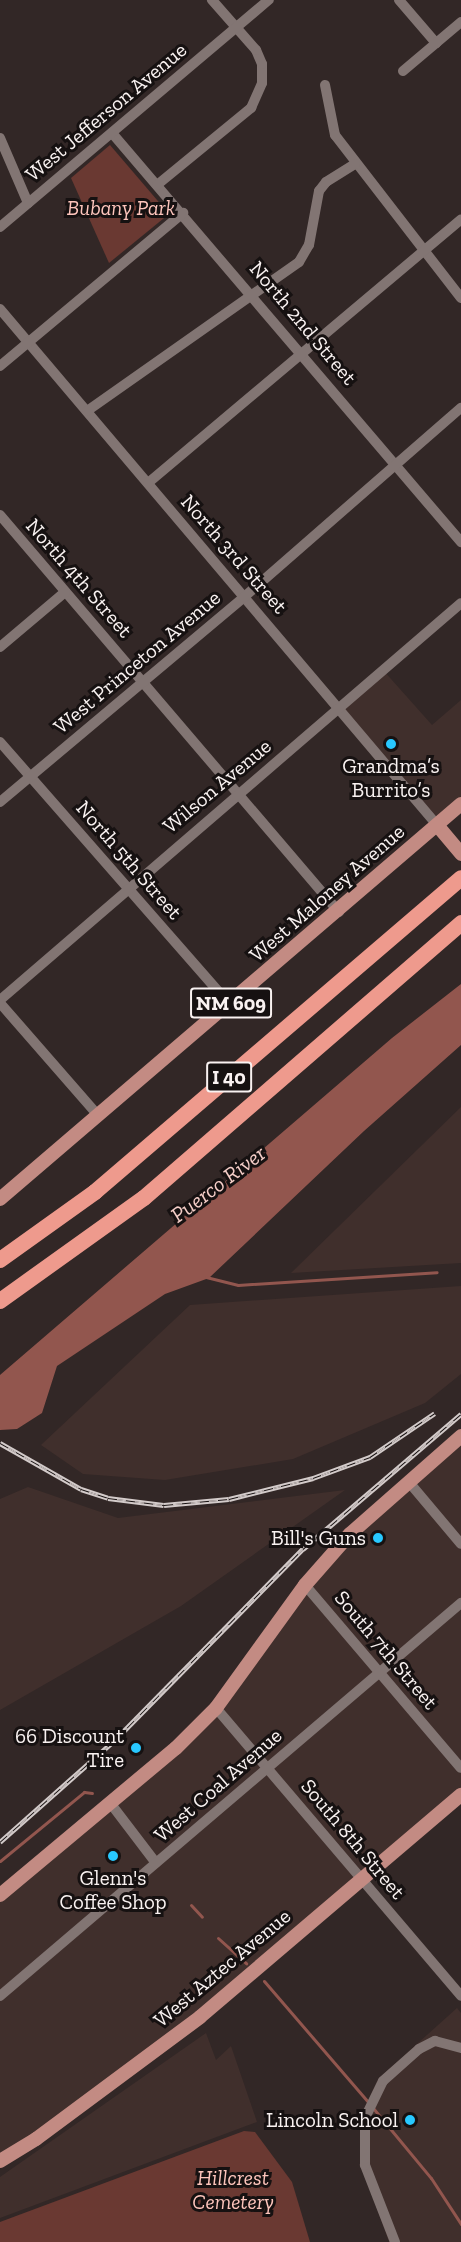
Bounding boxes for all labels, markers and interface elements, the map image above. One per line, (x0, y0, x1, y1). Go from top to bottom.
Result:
street label: West Jefferson Avenue (20, 37, 192, 187)
park label: Bubany Park (67, 195, 175, 221)
street label: North 2nd Street (244, 256, 362, 390)
street label: North 3rd Street (175, 489, 293, 619)
street label: North 4th Street (20, 513, 138, 643)
street label: West Princeton Avenue (48, 585, 226, 739)
street label: Wilson Avenue (158, 733, 276, 839)
marker: Grandma’s Burrito’s (384, 737, 398, 751)
place label: Grandma’s Burrito’s (342, 753, 440, 803)
street label: North 5th Street (70, 795, 188, 925)
street label: West Maloney Avenue (244, 818, 410, 968)
road number: NM 609 (189, 986, 273, 1020)
road number: I 40 (205, 1060, 253, 1094)
water label: Puerco River (165, 1140, 271, 1228)
place label: Bill's Guns (271, 1525, 366, 1551)
marker: Bill's Guns (371, 1531, 385, 1545)
street label: South 7th Street (329, 1585, 443, 1715)
street label: West Coal Avenue (149, 1722, 287, 1848)
place label: 66 Discount Tire (15, 1723, 124, 1773)
marker: 66 Discount Tire (129, 1741, 143, 1755)
street label: South 8th Street (295, 1774, 411, 1904)
marker: Glenn's Coffee Shop (106, 1849, 120, 1863)
place label: Glenn's Coffee Shop (60, 1865, 166, 1915)
street label: West Aztec Avenue (148, 1903, 296, 2033)
place label: Lincoln School (266, 2107, 398, 2133)
marker: Lincoln School (403, 2113, 417, 2127)
park label: Hillcrest Cemetery (192, 2165, 274, 2215)

